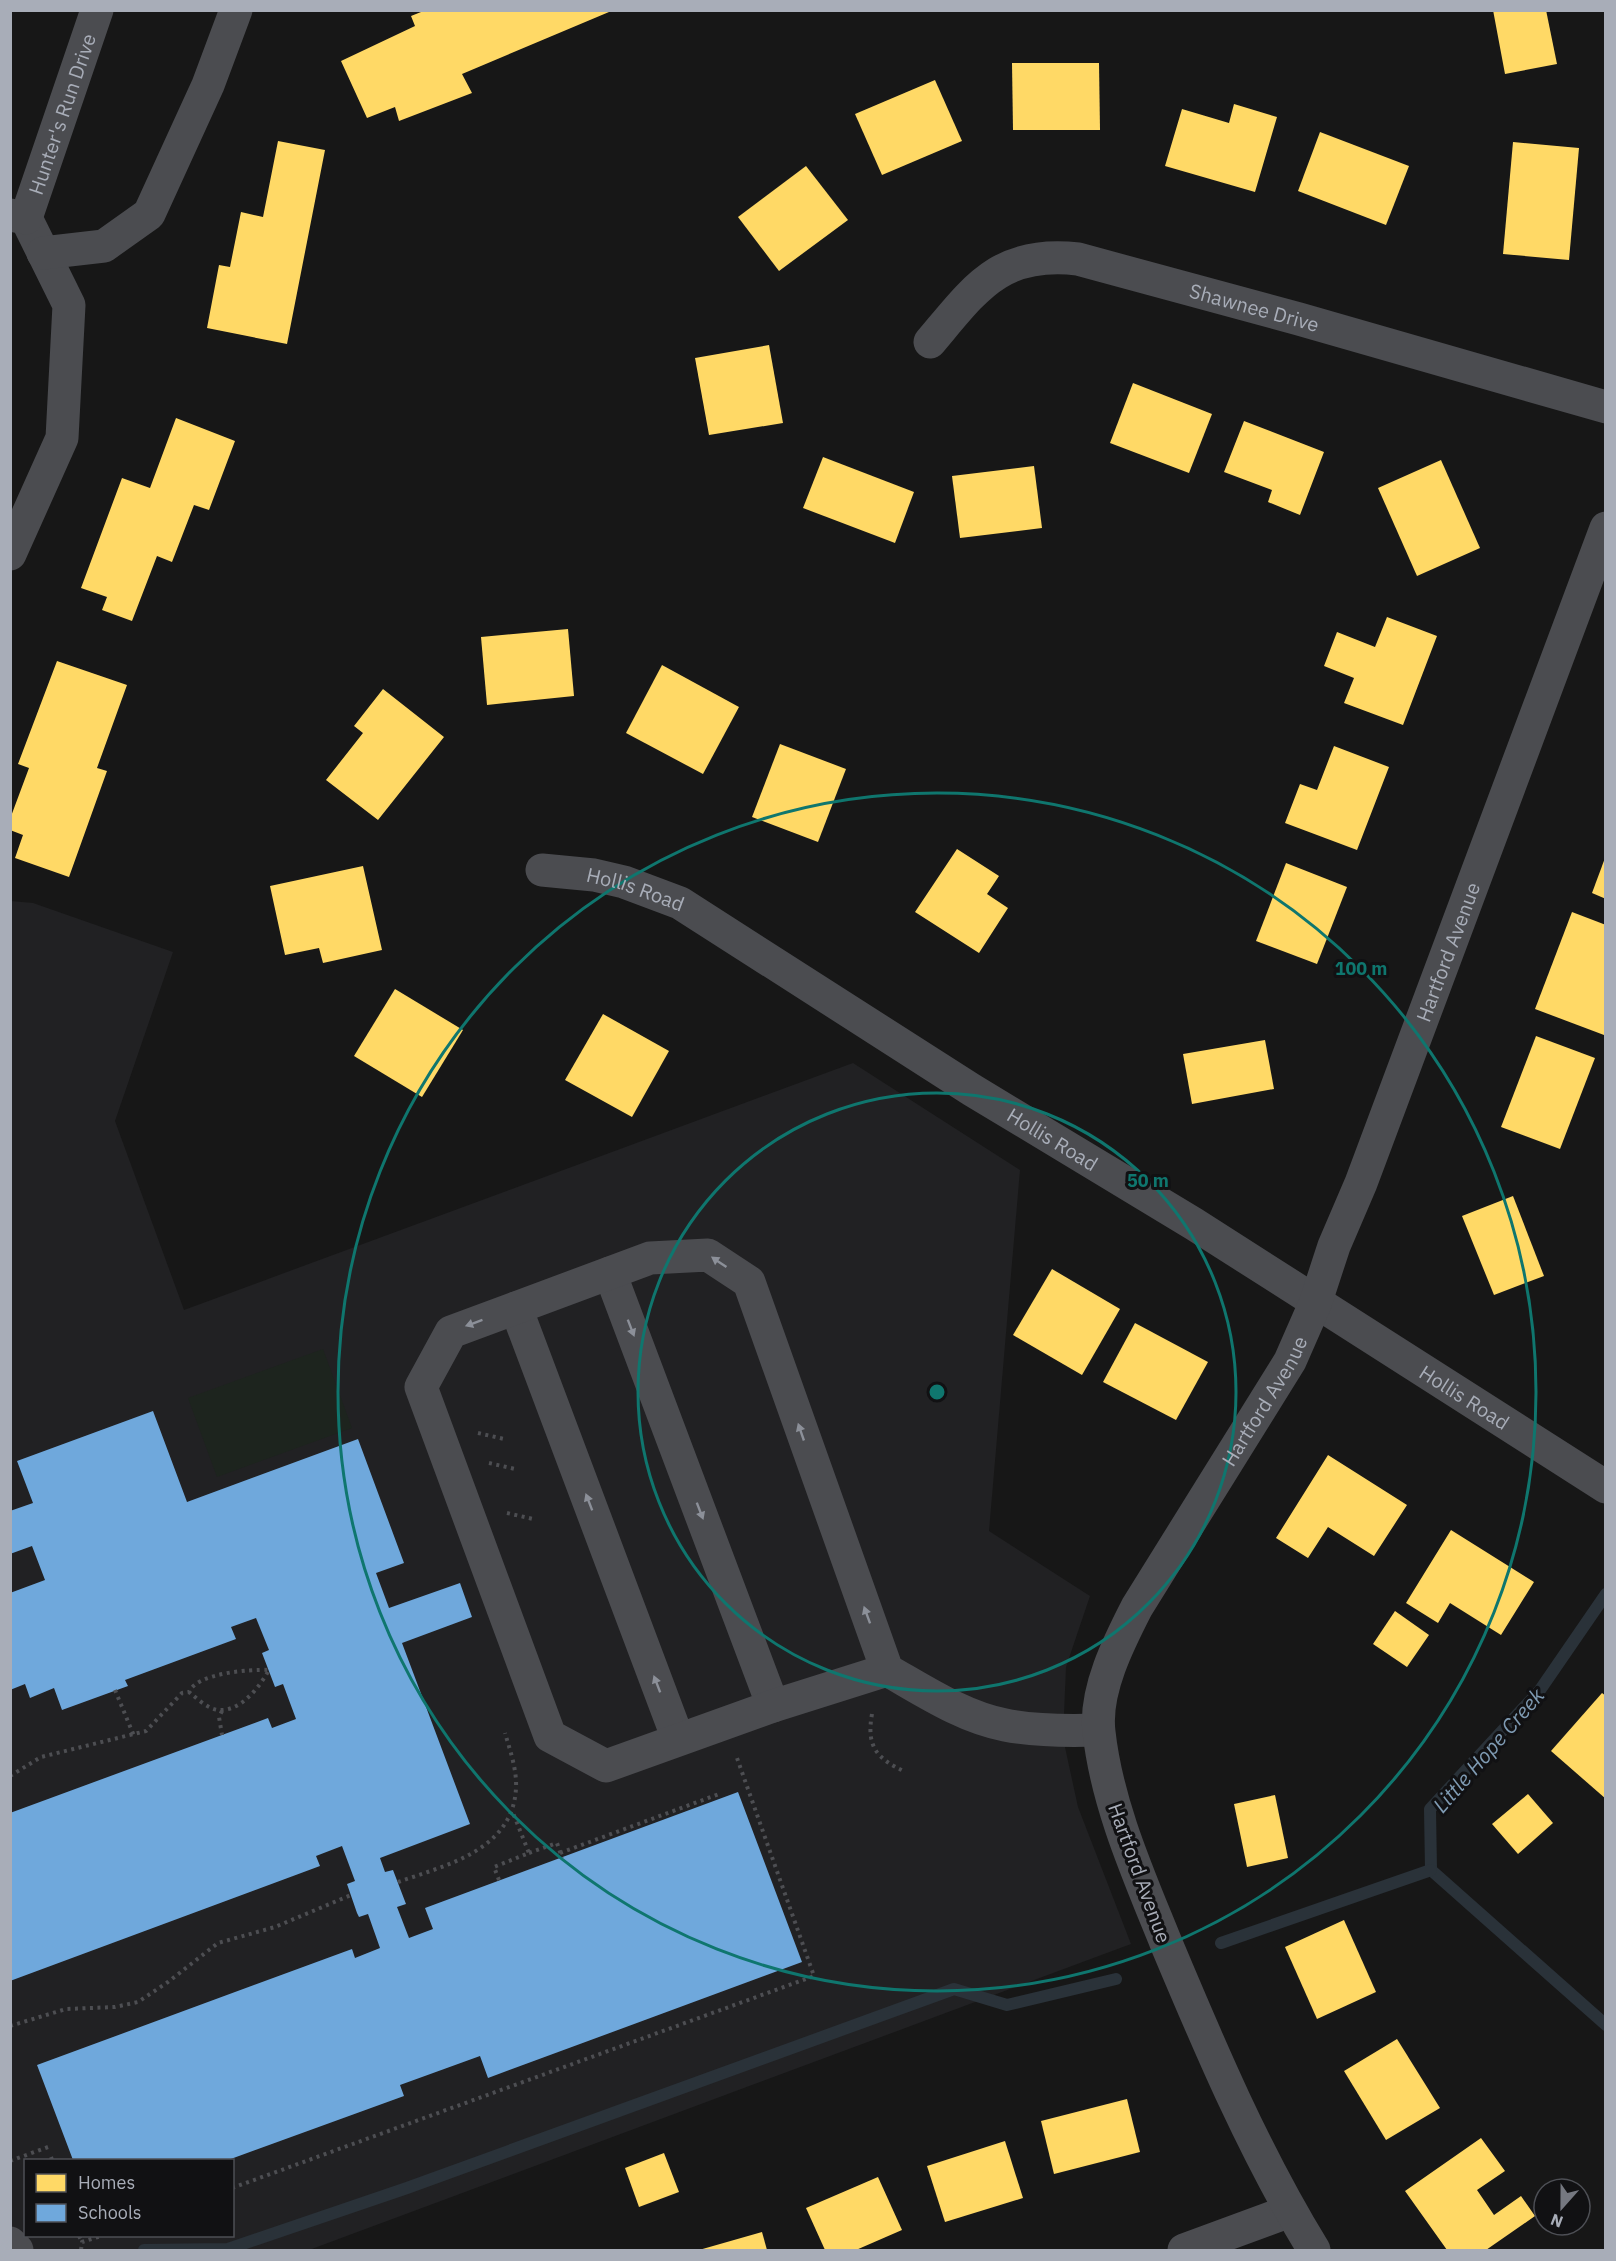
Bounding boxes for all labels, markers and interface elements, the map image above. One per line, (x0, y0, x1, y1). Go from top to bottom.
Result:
street label: Hunter's Run Drive (21, 30, 102, 198)
street label: Shawnee Drive (1186, 276, 1323, 338)
street label: Hollis Road (584, 860, 688, 917)
street label: Hartford Avenue (1409, 878, 1486, 1025)
text: 100 m (1335, 957, 1387, 980)
street label: Hollis Road (1002, 1101, 1103, 1177)
text: 50 m (1127, 1169, 1169, 1192)
one-way arrow (711, 1256, 727, 1268)
one-way arrow (465, 1319, 483, 1329)
one-way arrow (627, 1319, 636, 1337)
street label: Hartford Avenue (1215, 1332, 1313, 1471)
street label: Hollis Road (1415, 1358, 1515, 1435)
centre of rings (927, 1382, 947, 1402)
one-way arrow (796, 1423, 806, 1441)
one-way arrow (584, 1493, 593, 1511)
one-way arrow (695, 1502, 705, 1520)
one-way arrow (862, 1606, 872, 1624)
one-way arrow (652, 1675, 662, 1693)
water label: Little Hope Creek (1426, 1681, 1551, 1818)
street label: Hartford Avenue (1102, 1799, 1178, 1947)
legend (24, 2159, 234, 2237)
text: Homes (78, 2171, 135, 2194)
north arrow (1532, 2177, 1592, 2237)
text: Schools (78, 2201, 142, 2224)
text: N (1548, 2210, 1566, 2232)

